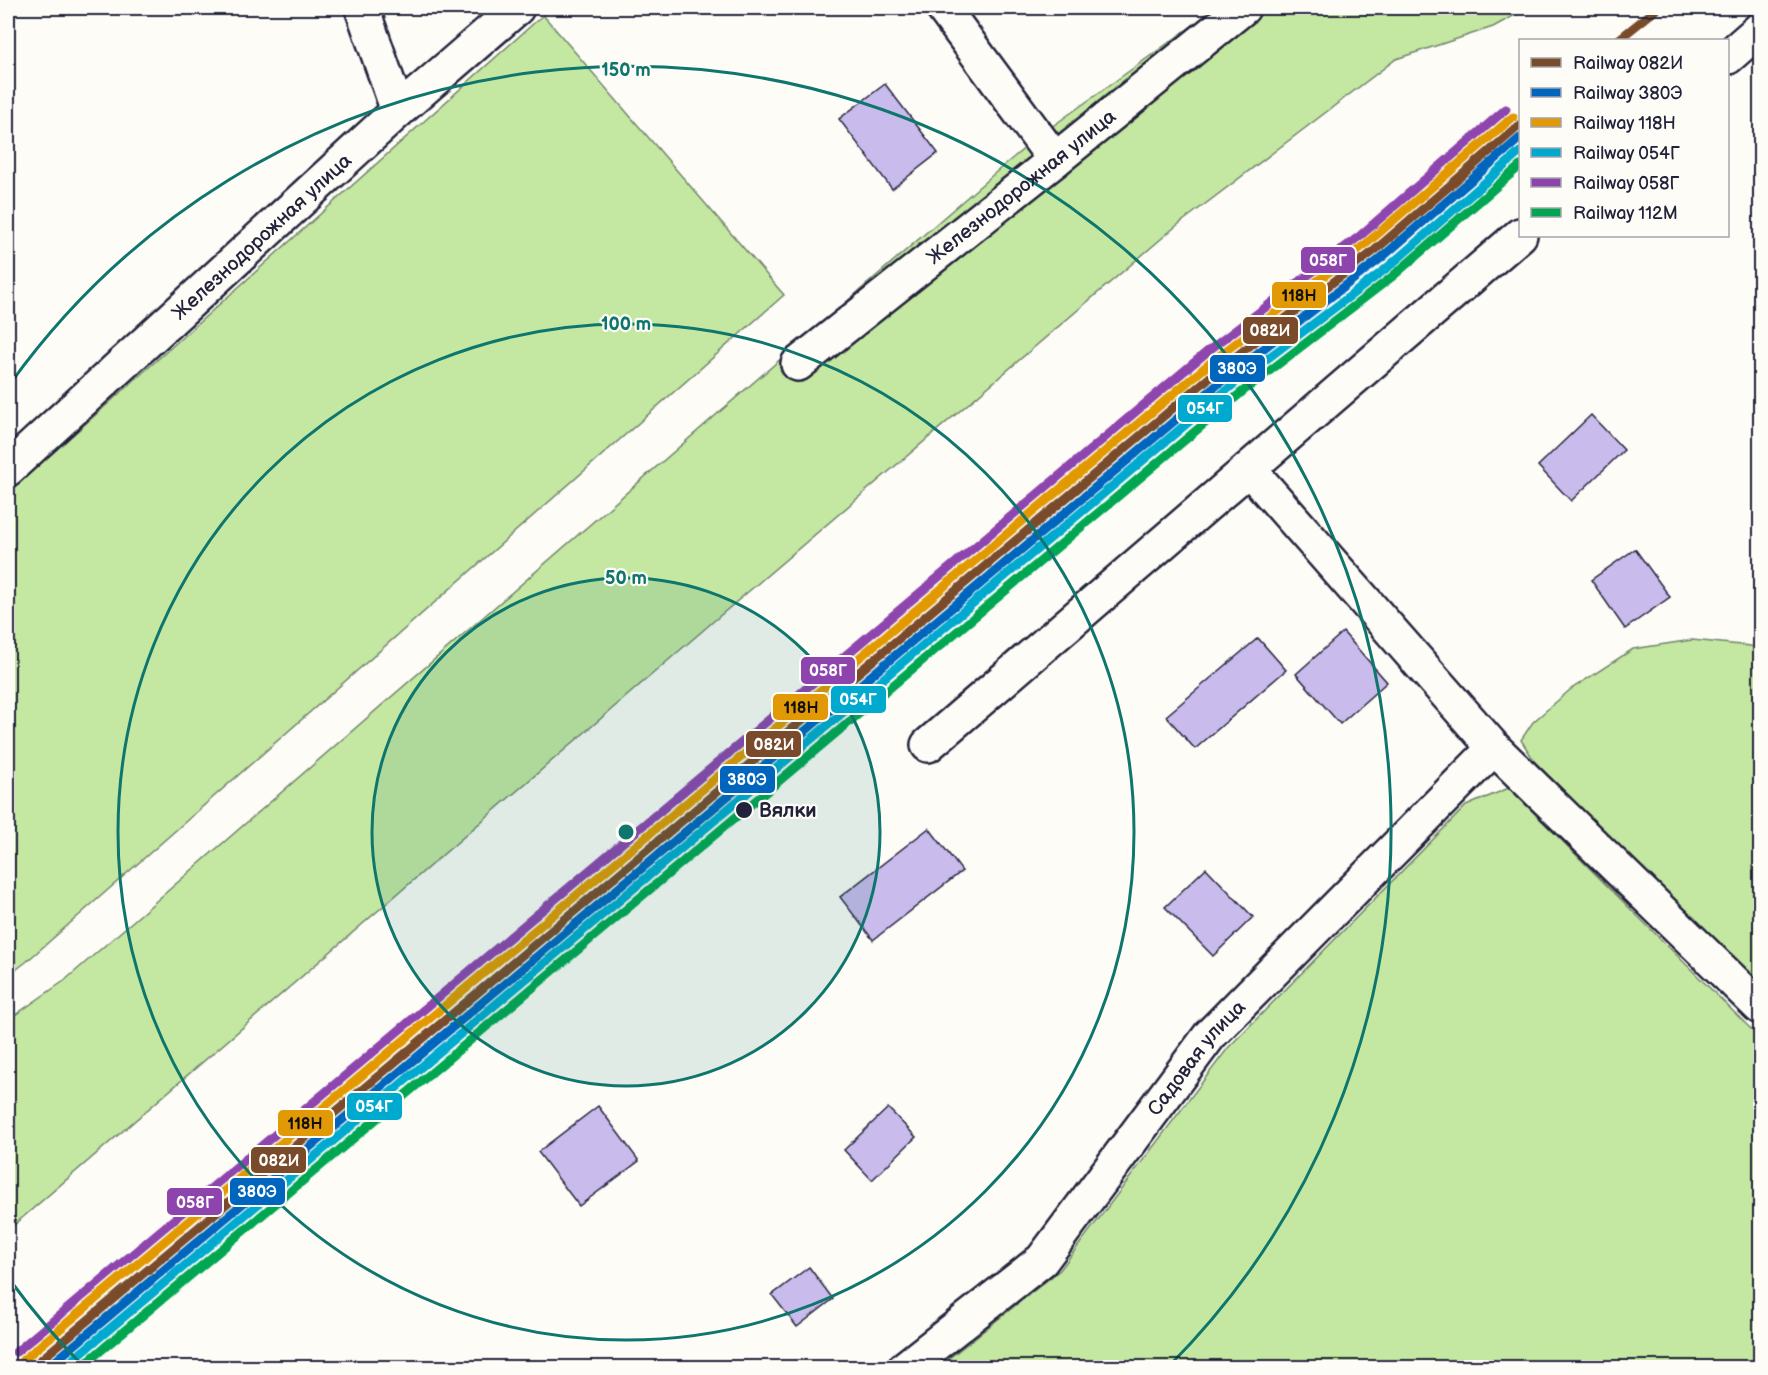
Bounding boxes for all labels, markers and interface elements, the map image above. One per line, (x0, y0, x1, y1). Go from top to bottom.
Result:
legend (1519, 39, 1729, 237)
text: Railway 082И (1573, 53, 1683, 74)
text: 150 m (601, 60, 651, 81)
text: Railway 380Э (1573, 83, 1683, 104)
street label: Железнодорожная улица (922, 105, 1121, 270)
text: Railway 118Н (1573, 113, 1676, 134)
text: Railway 054Г (1573, 143, 1680, 164)
street label: Железнодорожная улица (167, 149, 357, 325)
text: Railway 058Г (1573, 173, 1680, 194)
text: Railway 112М (1573, 203, 1678, 224)
line badge: 058Г (1300, 246, 1356, 274)
text: 058Г (1309, 252, 1347, 271)
line badge: 118Н (1271, 281, 1327, 309)
text: 118Н (1281, 287, 1317, 306)
text: 100 m (601, 314, 651, 335)
line badge: 082И (1242, 316, 1299, 345)
text: 082И (1249, 322, 1291, 341)
line badge: 380Э (1209, 354, 1266, 383)
text: 380Э (1217, 360, 1257, 379)
line badge: 054Г (1177, 394, 1233, 423)
text: 054Г (1186, 400, 1224, 419)
text: 50 m (605, 568, 647, 589)
line badge: 058Г (800, 656, 856, 685)
text: 058Г (809, 662, 847, 681)
line badge: 054Г (830, 685, 887, 714)
text: 054Г (839, 691, 877, 710)
line badge: 118Н (772, 693, 829, 721)
text: 118Н (783, 699, 819, 718)
line badge: 082И (745, 730, 802, 758)
text: 082И (753, 736, 795, 755)
line badge: 380Э (719, 765, 776, 794)
text: 380Э (727, 771, 767, 790)
place label: Вялки (759, 799, 817, 823)
marker: Вялки (734, 800, 754, 820)
centre of rings (616, 822, 636, 842)
street label: Садовая улица (1143, 995, 1251, 1121)
line badge: 054Г (346, 1092, 403, 1121)
text: 054Г (355, 1098, 393, 1117)
line badge: 118Н (277, 1109, 334, 1137)
text: 118Н (287, 1115, 323, 1134)
line badge: 082И (250, 1146, 307, 1174)
text: 082И (258, 1152, 300, 1171)
line badge: 380Э (229, 1177, 286, 1206)
text: 380Э (237, 1183, 277, 1202)
line badge: 058Г (166, 1187, 223, 1216)
text: 058Г (176, 1194, 214, 1213)

